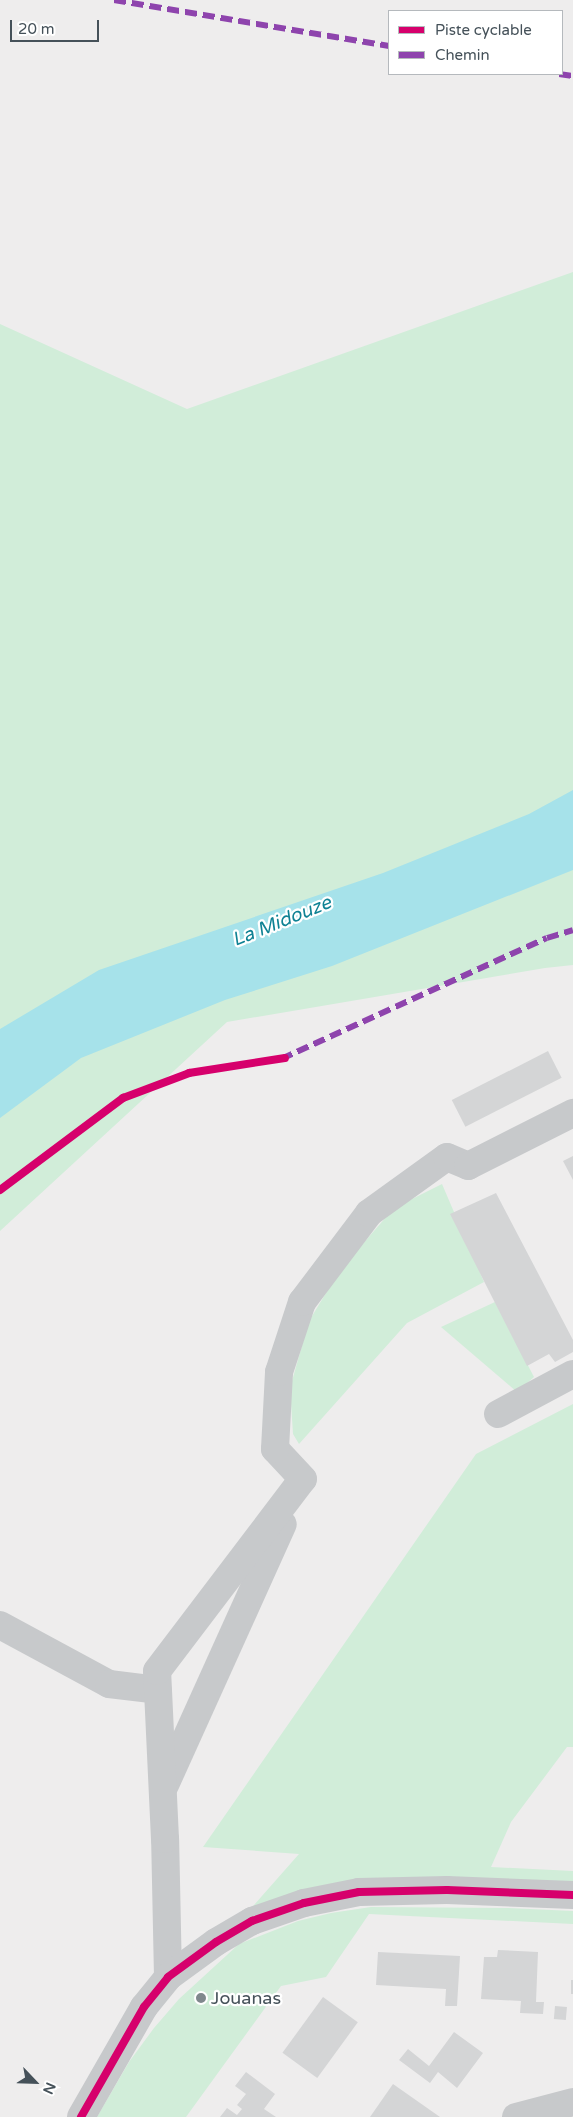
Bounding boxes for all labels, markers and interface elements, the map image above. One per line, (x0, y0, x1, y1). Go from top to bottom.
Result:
scale bar (12, 10, 101, 42)
legend (388, 10, 563, 75)
text: 20 m (18, 20, 55, 38)
text: Piste cyclable (435, 21, 532, 39)
text: Chemin (435, 46, 490, 64)
water label: La Midouze (229, 892, 335, 952)
place label: Jouanas (211, 1987, 281, 2009)
marker: Jouanas (195, 1992, 207, 2004)
north arrow (10, 2057, 60, 2107)
text: N (39, 2080, 59, 2097)

